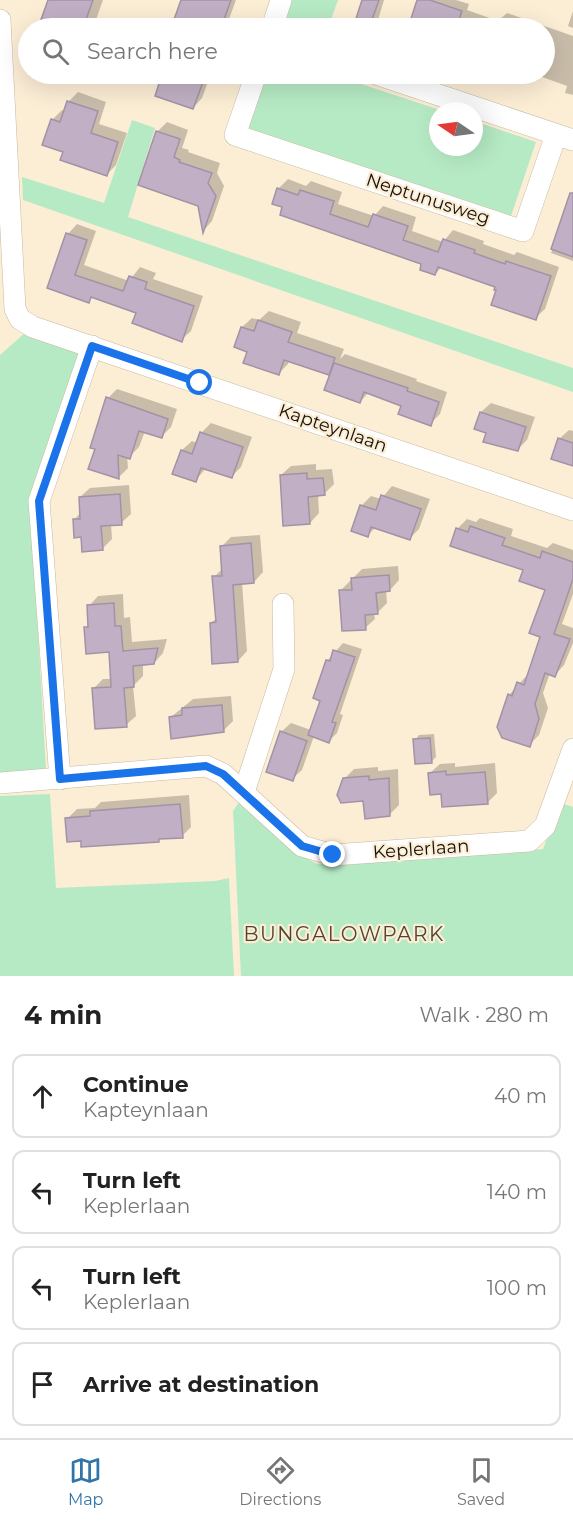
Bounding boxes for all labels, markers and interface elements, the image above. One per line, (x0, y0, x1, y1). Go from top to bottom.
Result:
search box (18, 18, 555, 84)
icon: search (39, 35, 72, 68)
text: Search here (87, 38, 218, 65)
north arrow (429, 102, 483, 156)
street label: Neptunusweg (363, 169, 493, 229)
route start (186, 369, 212, 395)
street label: Kapteynlaan (276, 399, 390, 457)
street label: Keplerlaan (372, 835, 470, 863)
route end (319, 841, 345, 867)
district label: BUNGALOWPARK (243, 922, 445, 946)
text: 4 min (24, 999, 102, 1031)
text: Walk · 280 m (419, 1003, 549, 1027)
text: Continue (83, 1071, 189, 1098)
icon: ahead (26, 1080, 59, 1113)
text: 40 m (494, 1084, 547, 1108)
text: Kapteynlaan (83, 1098, 209, 1122)
text: Turn left (83, 1167, 181, 1194)
icon: left (26, 1176, 59, 1209)
text: 140 m (487, 1180, 547, 1204)
text: Keplerlaan (83, 1194, 190, 1218)
text: Turn left (83, 1263, 181, 1290)
icon: left (26, 1272, 59, 1305)
text: 100 m (487, 1276, 547, 1300)
text: Keplerlaan (83, 1290, 190, 1314)
icon: arrive (26, 1368, 59, 1401)
text: Arrive at destination (83, 1371, 319, 1398)
tab: Map (68, 1454, 103, 1509)
tab: Directions (239, 1454, 321, 1509)
tab: Saved (457, 1454, 505, 1509)

